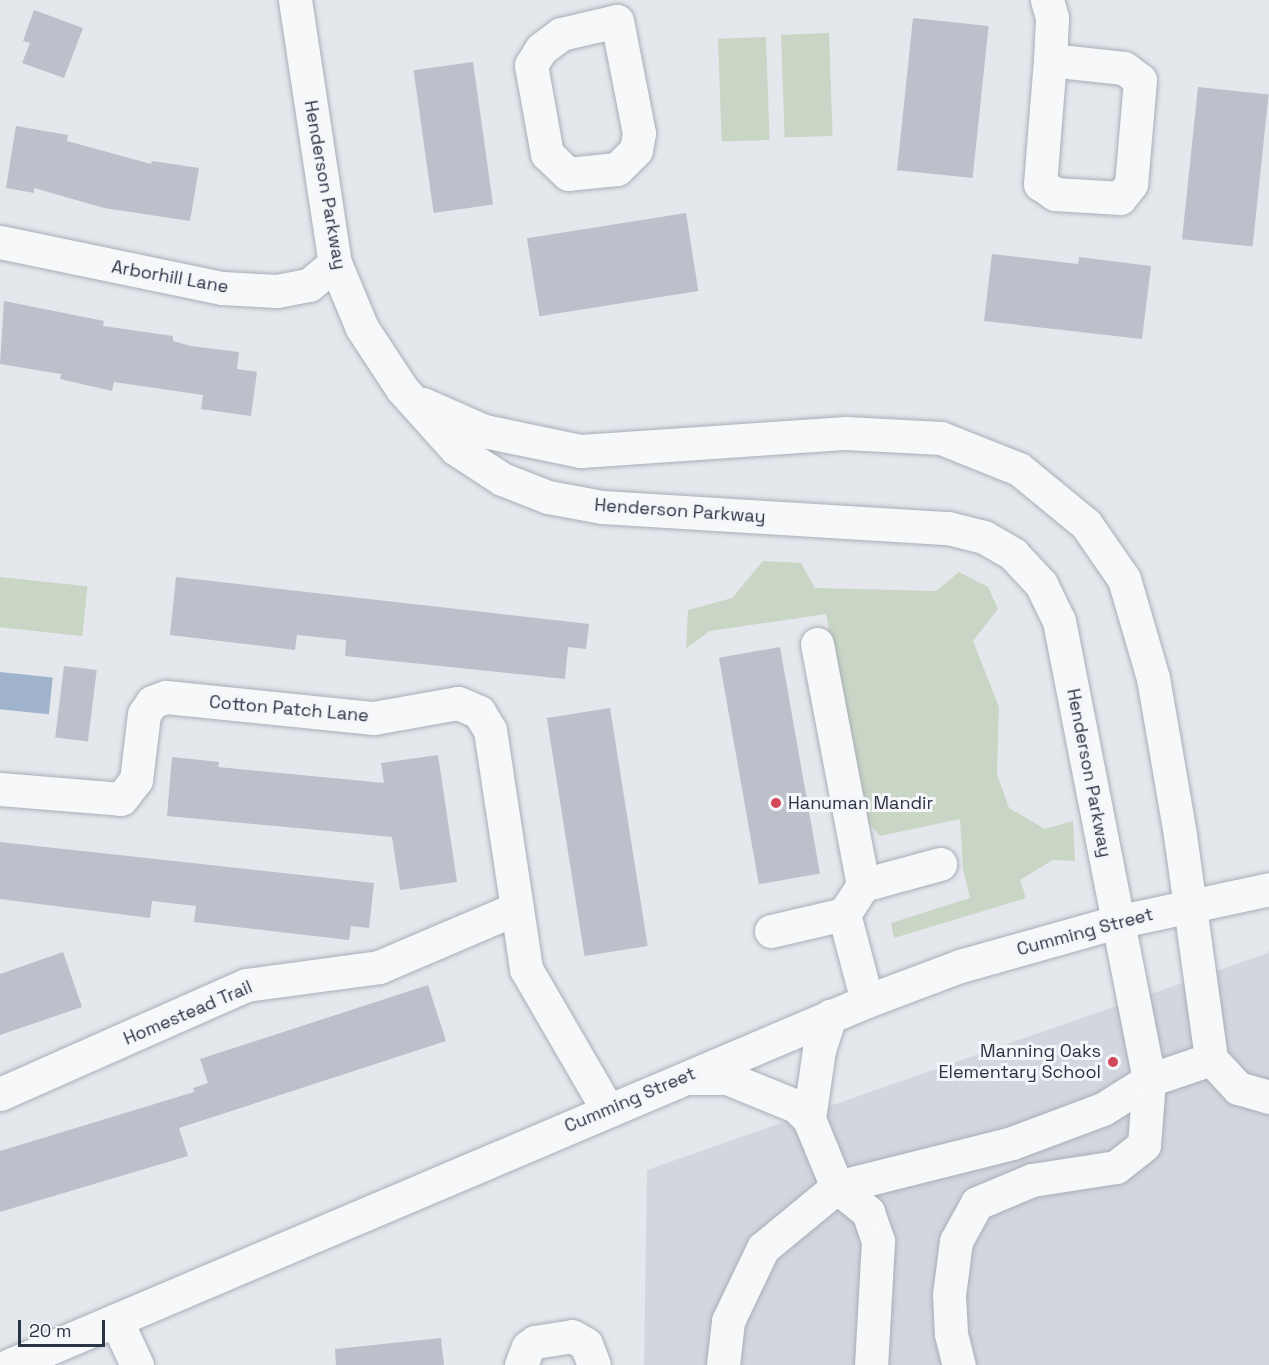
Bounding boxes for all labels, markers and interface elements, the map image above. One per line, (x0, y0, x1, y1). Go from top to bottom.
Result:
street label: Henderson Parkway (299, 99, 351, 271)
street label: Arborhill Lane (110, 256, 230, 298)
street label: Henderson Parkway (594, 494, 766, 528)
street label: Henderson Parkway (1062, 687, 1116, 859)
street label: Cotton Patch Lane (208, 691, 370, 727)
place label: Hanuman Mandir (788, 792, 933, 814)
marker: Hanuman Mandir (769, 796, 783, 810)
street label: Cumming Street (1015, 903, 1155, 961)
street label: Homestead Trail (120, 976, 256, 1050)
place label: Manning Oaks Elementary School (938, 1041, 1101, 1084)
marker: Manning Oaks Elementary School (1106, 1055, 1120, 1069)
street label: Cumming Street (561, 1063, 699, 1137)
scale bar (21, 1308, 108, 1346)
text: 20 m (29, 1319, 72, 1342)

